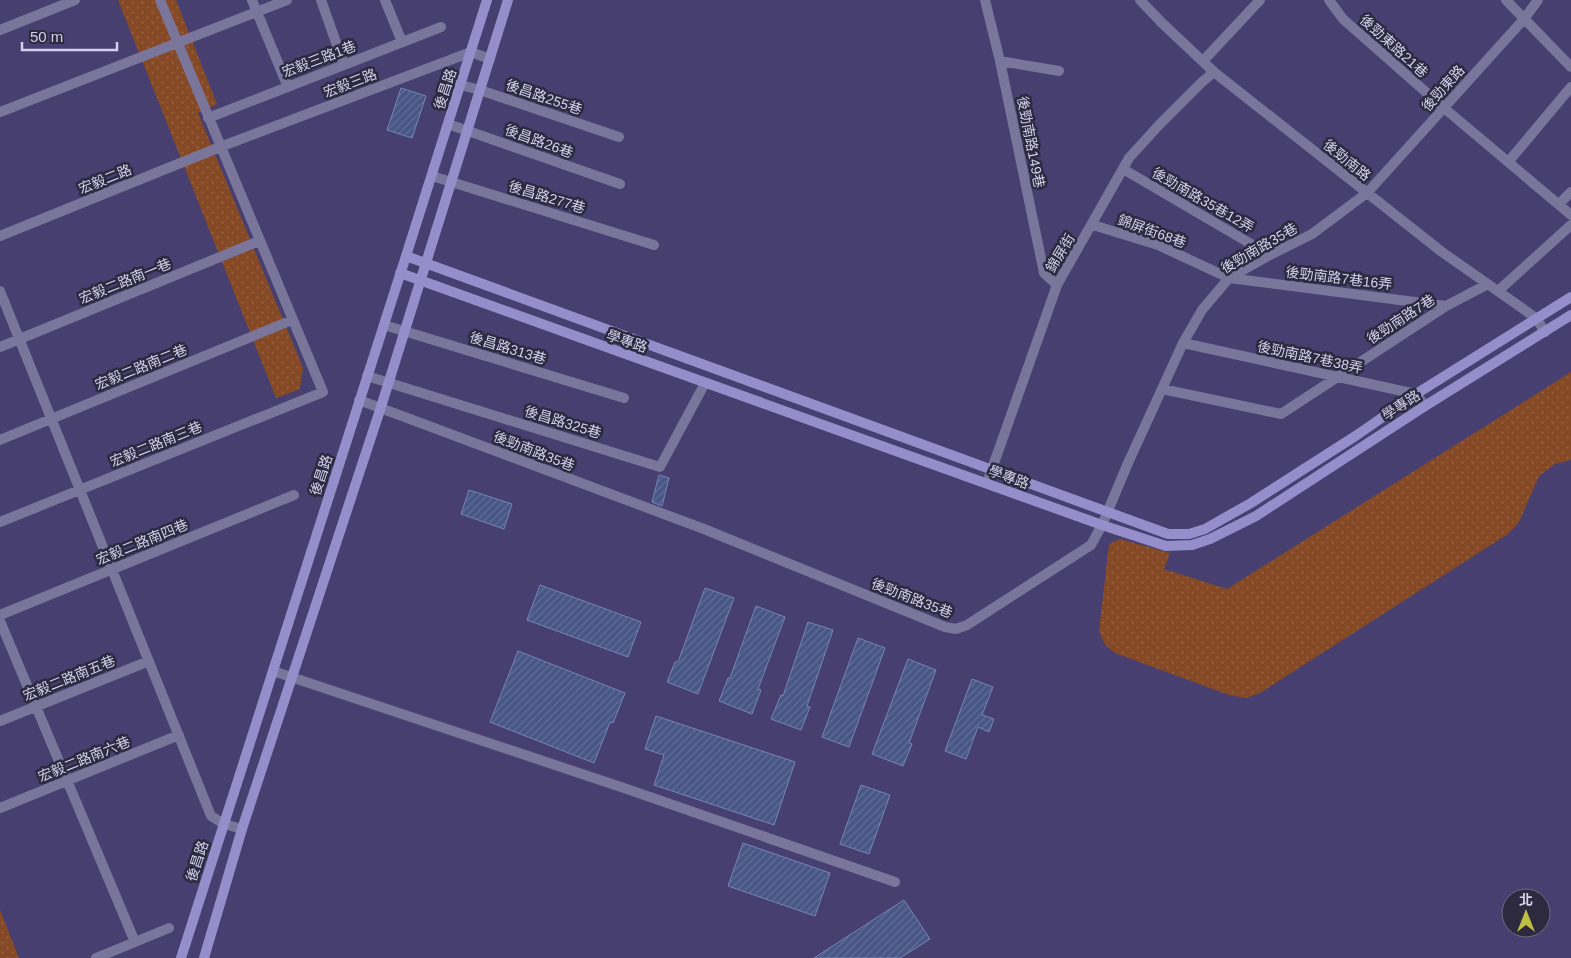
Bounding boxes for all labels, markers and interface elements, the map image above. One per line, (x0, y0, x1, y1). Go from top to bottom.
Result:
street label: 後勁東路21巷 (1357, 11, 1431, 81)
scale bar (22, 20, 118, 52)
text: 50 m (30, 28, 63, 45)
street label: 宏毅三路1巷 (280, 38, 358, 80)
street label: 後勁東路 (1418, 62, 1468, 114)
street label: 宏毅三路 (321, 65, 379, 101)
street label: 後昌路 (431, 67, 459, 111)
street label: 後昌路255巷 (504, 77, 584, 117)
street label: 後勁南路149巷 (1014, 95, 1048, 189)
street label: 後昌路26巷 (503, 121, 575, 161)
street label: 後勁南路 (1320, 136, 1374, 184)
street label: 宏毅二路 (76, 161, 134, 197)
street label: 後勁南路35巷12弄 (1149, 164, 1257, 236)
street label: 後昌路277巷 (507, 178, 587, 216)
street label: 錦屏街68巷 (1116, 211, 1188, 251)
street label: 後勁南路35巷 (1218, 220, 1300, 276)
street label: 錦屏街 (1042, 231, 1078, 275)
street label: 宏毅二路南一巷 (77, 255, 173, 307)
street label: 後勁南路7巷16弄 (1285, 264, 1393, 292)
street label: 後勁南路7巷 (1364, 291, 1438, 347)
street label: 學專路 (605, 327, 649, 355)
street label: 後昌路313巷 (468, 329, 548, 367)
street label: 後勁南路7巷38弄 (1256, 338, 1364, 376)
street label: 宏毅二路南二巷 (93, 341, 189, 393)
street label: 學專路 (1379, 387, 1423, 423)
street label: 後昌路325巷 (523, 403, 603, 441)
street label: 宏毅二路南三巷 (108, 418, 204, 470)
street label: 後勁南路35巷 (491, 428, 577, 474)
street label: 後昌路 (307, 453, 335, 497)
street label: 學專路 (987, 462, 1031, 492)
street label: 宏毅二路南四巷 (94, 516, 190, 568)
street label: 後勁南路35巷 (869, 575, 955, 621)
street label: 宏毅二路南五巷 (21, 652, 117, 704)
street label: 宏毅二路南六巷 (36, 733, 132, 785)
street label: 後昌路 (183, 839, 211, 883)
north arrow (1501, 888, 1551, 938)
text: 北 (1519, 892, 1533, 908)

